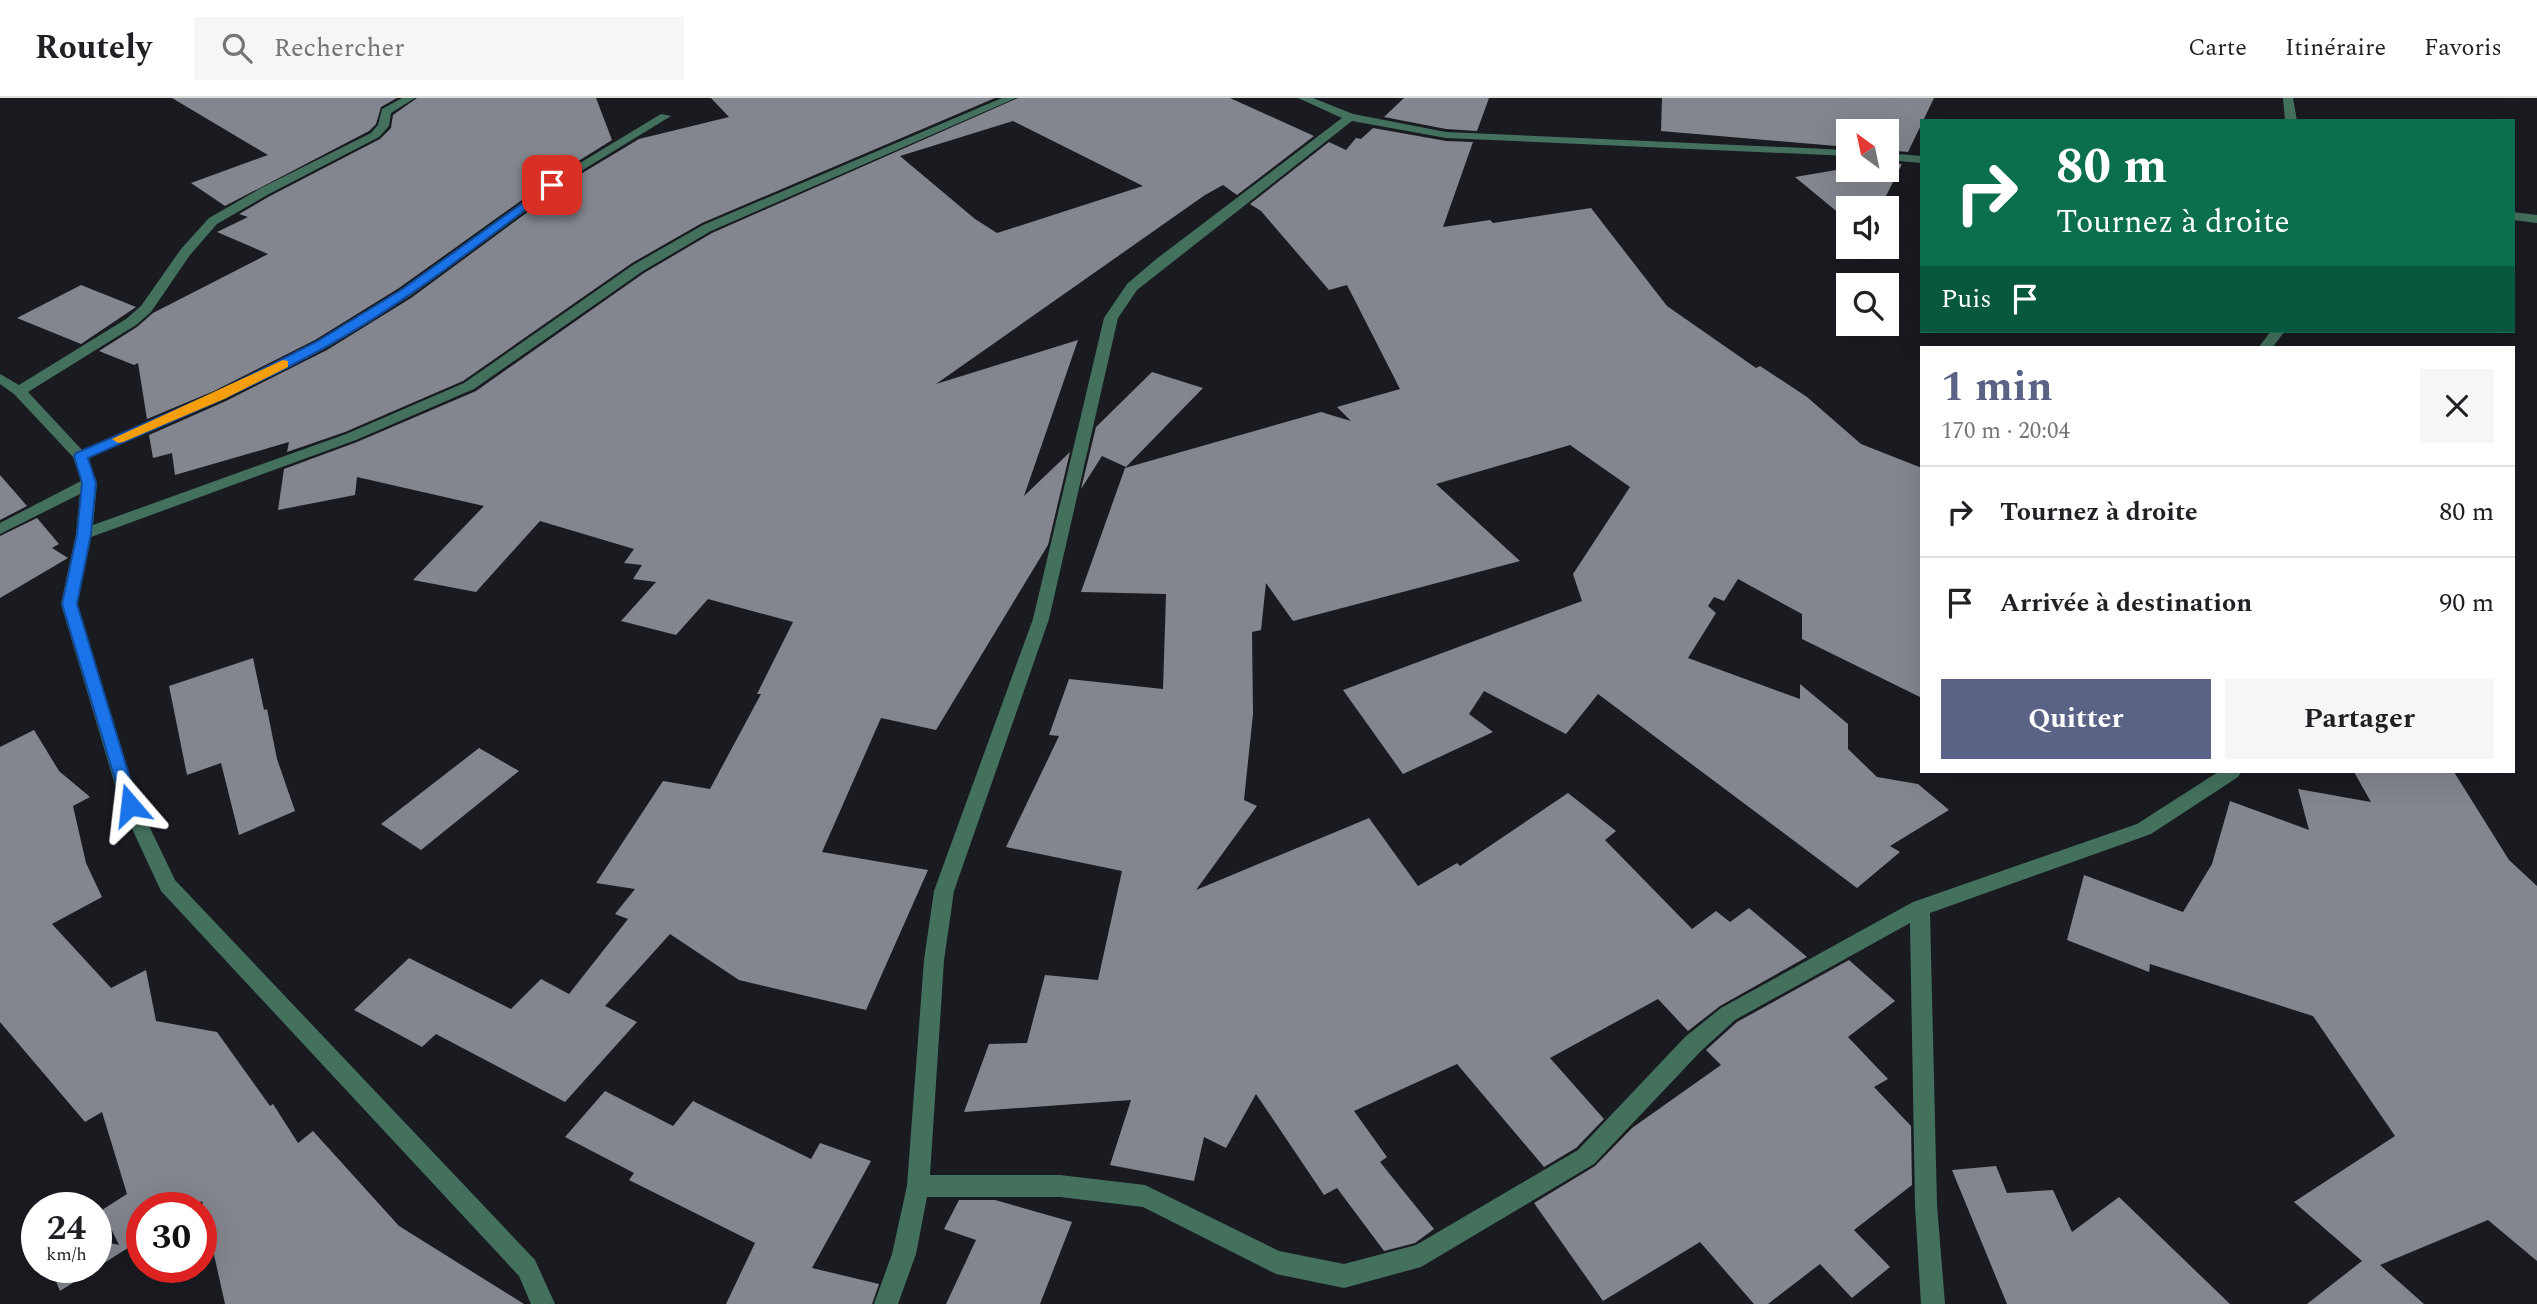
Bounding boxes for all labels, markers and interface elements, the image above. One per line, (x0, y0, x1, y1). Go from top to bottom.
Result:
search box (194, 17, 684, 80)
text: Routely (35, 23, 152, 73)
text: Rechercher (274, 28, 404, 68)
icon: search (218, 29, 256, 67)
text: Carte (2188, 30, 2247, 66)
text: Itinéraire (2285, 30, 2386, 66)
text: Favoris (2424, 30, 2502, 66)
north arrow (1836, 119, 1899, 182)
map controls (1836, 119, 1899, 336)
text: 80 m (2056, 130, 2167, 205)
icon: right (1941, 147, 2032, 238)
pin (522, 155, 582, 215)
icon: arrive (533, 166, 571, 204)
button: sound (1836, 196, 1899, 259)
text: Tournez à droite (2056, 198, 2290, 247)
button: search (1836, 273, 1899, 336)
text: Puis (1941, 279, 1992, 319)
icon: arrive (2006, 280, 2044, 318)
text: 1 min (1941, 356, 2053, 419)
button: close (2420, 369, 2494, 443)
text: 170 m · 20:04 (1941, 414, 2070, 449)
text: Tournez à droite (2000, 492, 2198, 532)
text: 80 m (2439, 492, 2494, 532)
icon: right (1941, 493, 1979, 531)
text: Arrivée à destination (2000, 583, 2252, 623)
text: 90 m (2439, 583, 2494, 623)
icon: arrive (1941, 584, 1979, 622)
button: Quitter (1941, 679, 2211, 759)
button: Partager (2225, 679, 2494, 759)
position arrow (93, 768, 167, 842)
speed limit sign: 30 (126, 1192, 217, 1283)
text: 24 (47, 1202, 86, 1255)
text: km/h (46, 1241, 87, 1268)

